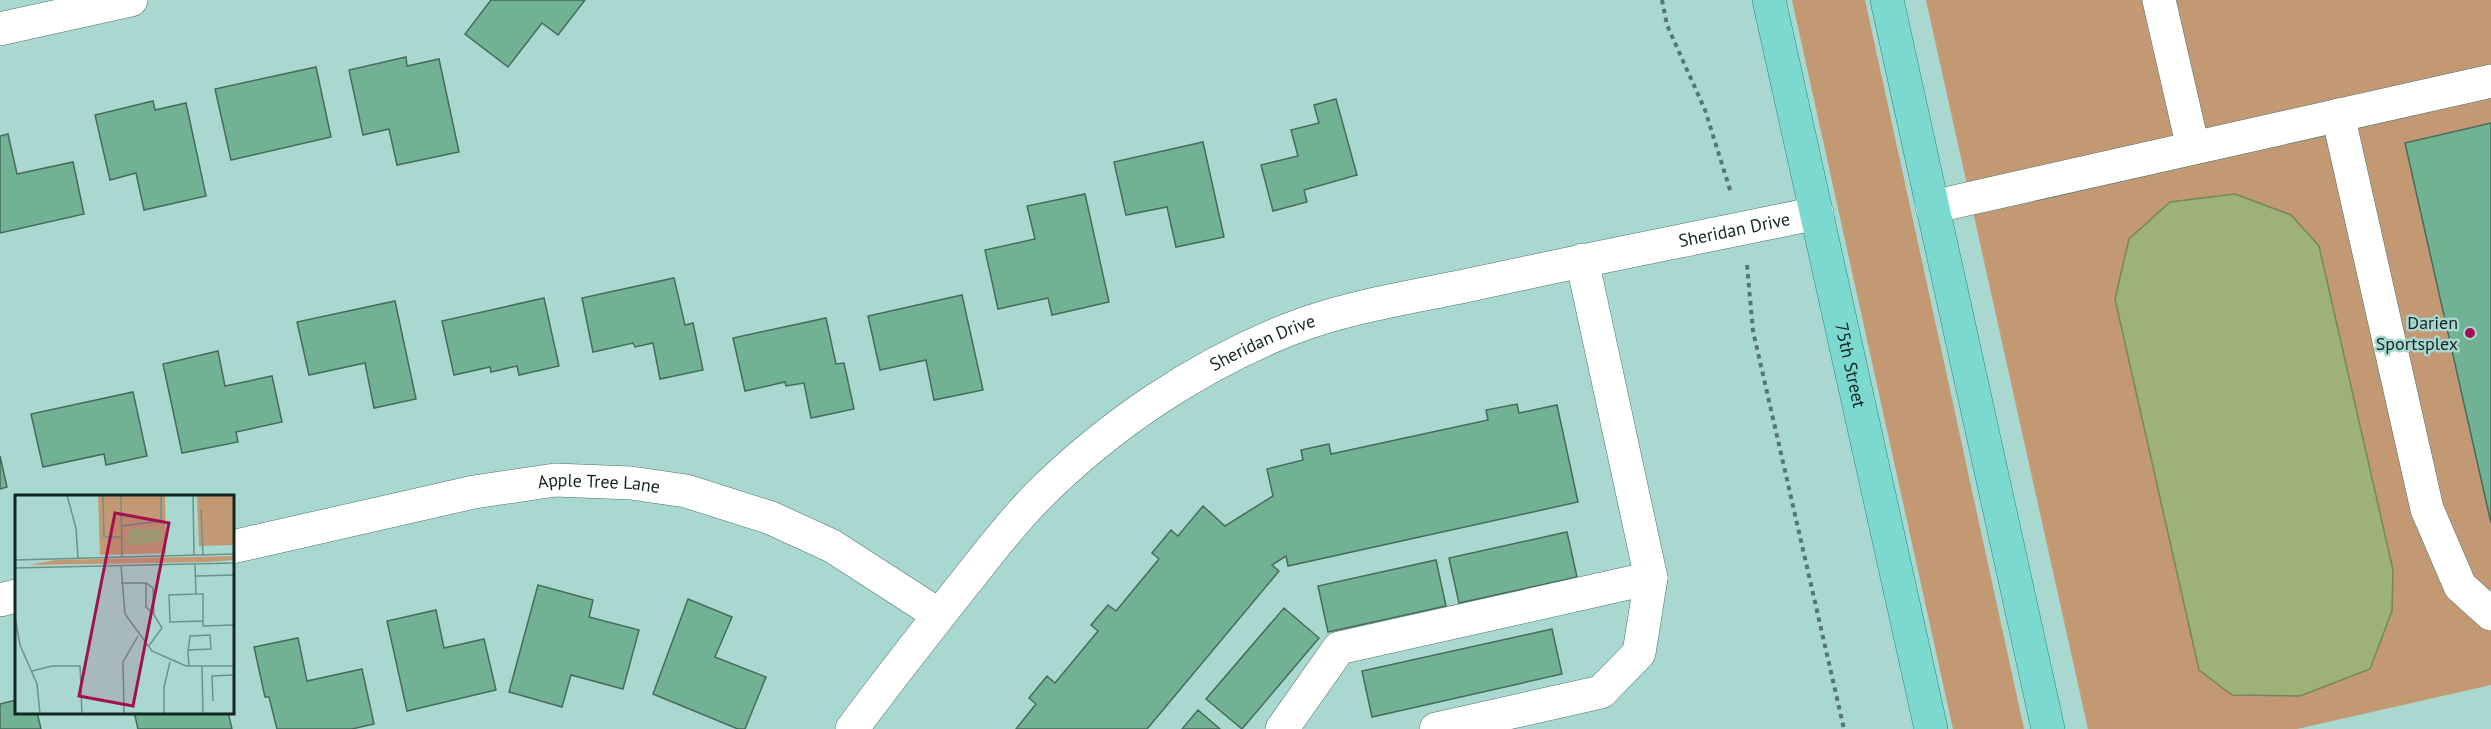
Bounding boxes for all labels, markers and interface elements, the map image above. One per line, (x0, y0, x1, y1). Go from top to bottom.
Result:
street label: Sheridan Drive (1676, 207, 1792, 252)
street label: Sheridan Drive (1205, 309, 1318, 376)
place label: Darien Sportsplex (2376, 311, 2458, 355)
street label: 75th Street (1830, 320, 1871, 410)
marker: Darien Sportsplex (2463, 326, 2477, 340)
street label: Apple Tree Lane (536, 468, 662, 498)
inset map (15, 495, 234, 714)

